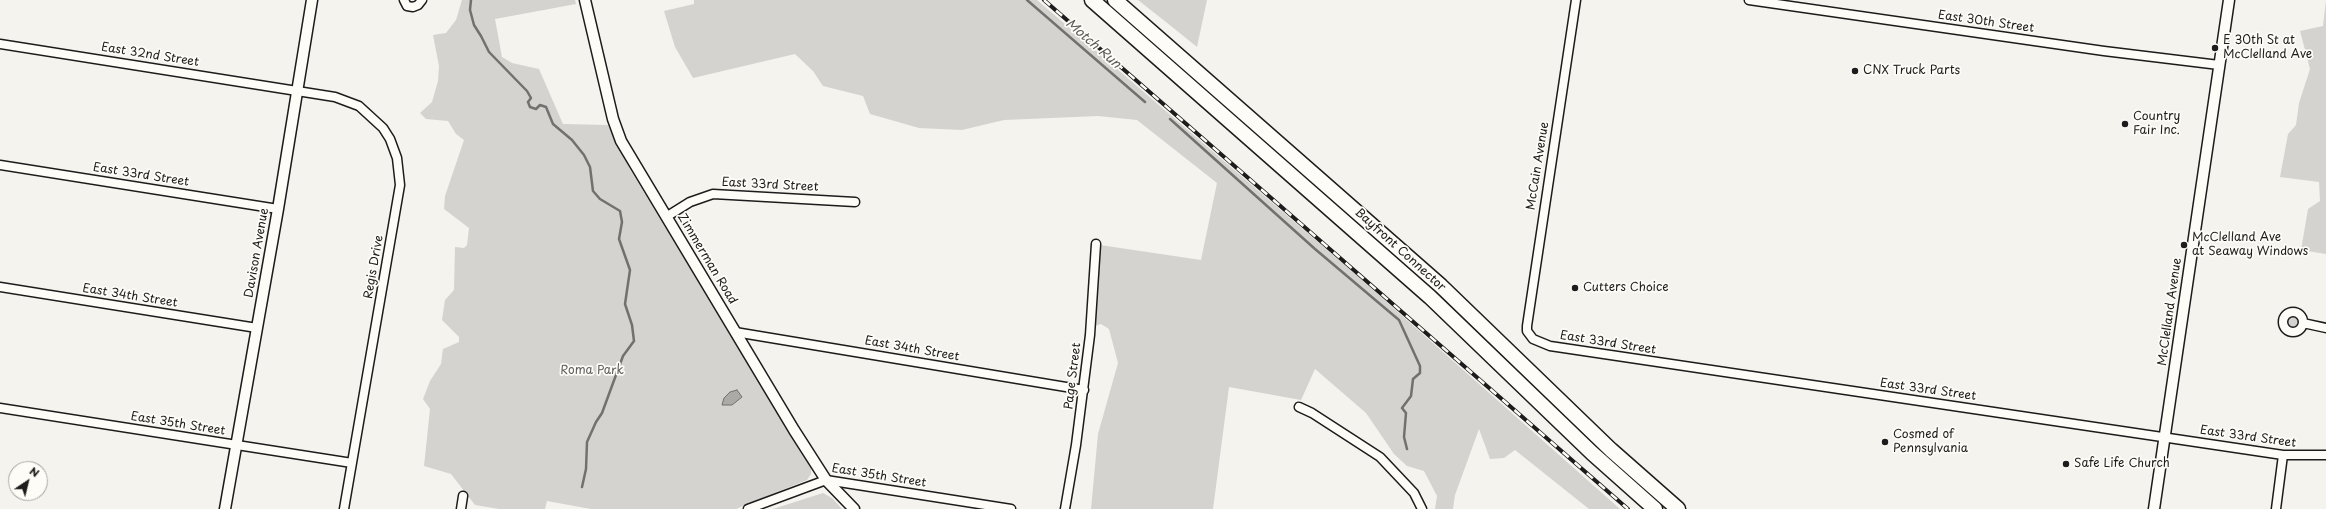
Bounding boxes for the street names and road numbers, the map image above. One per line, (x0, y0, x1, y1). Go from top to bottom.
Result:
street label: East 30th Street (1937, 8, 2035, 36)
street label: East 32nd Street (100, 40, 200, 70)
street label: McCain Avenue (1524, 121, 1552, 211)
street label: East 33rd Street (92, 160, 190, 190)
street label: East 33rd Street (721, 175, 819, 195)
street label: Bayfront Connector (1352, 205, 1448, 295)
street label: Davison Avenue (242, 207, 272, 299)
street label: Zimmerman Road (674, 211, 740, 307)
street label: Regis Drive (361, 234, 387, 300)
street label: McClelland Avenue (2155, 257, 2185, 367)
street label: East 34th Street (81, 281, 179, 311)
street label: East 33rd Street (1559, 328, 1657, 358)
street label: East 34th Street (863, 334, 961, 364)
street label: Page Street (1062, 342, 1084, 410)
street label: East 33rd Street (1879, 376, 1977, 404)
street label: East 35th Street (130, 409, 226, 439)
street label: East 33rd Street (2199, 423, 2297, 451)
street label: East 35th Street (831, 461, 927, 491)

